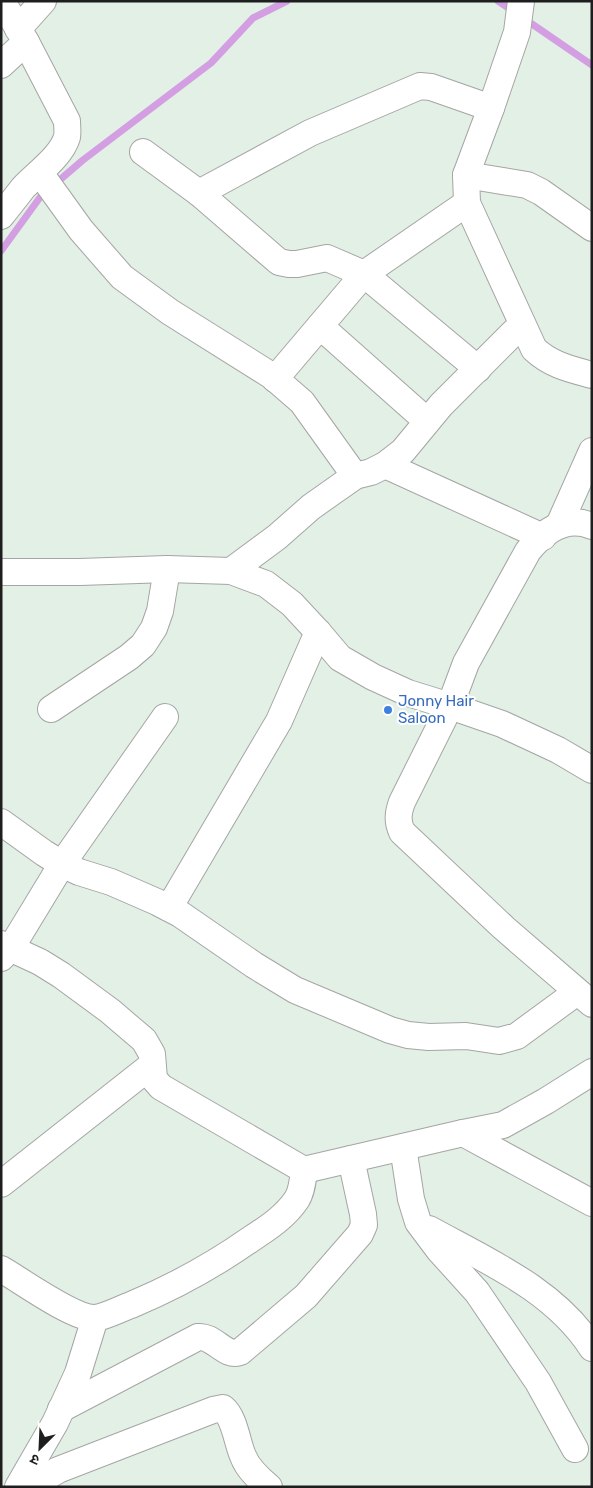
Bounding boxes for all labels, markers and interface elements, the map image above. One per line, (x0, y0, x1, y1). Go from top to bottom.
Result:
place label: Jonny Hair Saloon (398, 692, 474, 727)
marker: Jonny Hair Saloon (382, 704, 394, 716)
north arrow (15, 1423, 65, 1473)
text: उ (27, 1450, 42, 1469)

